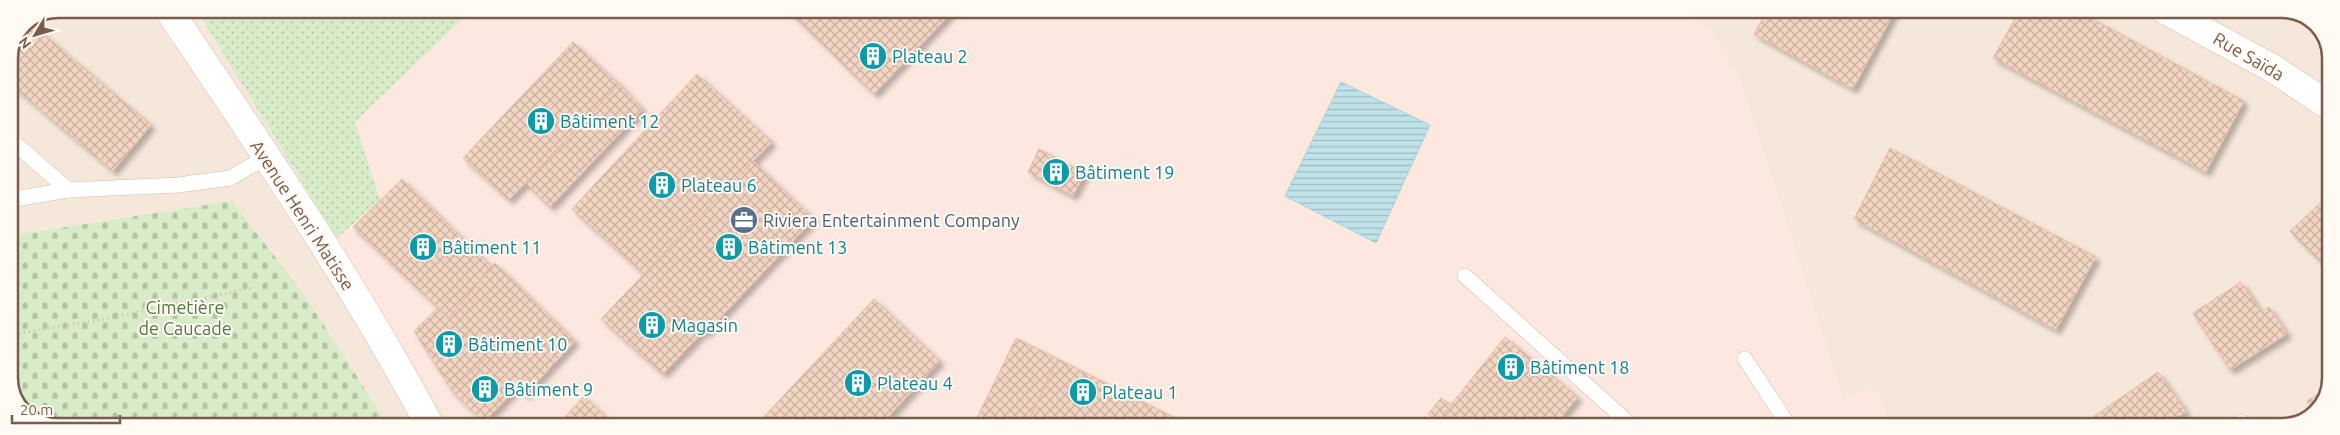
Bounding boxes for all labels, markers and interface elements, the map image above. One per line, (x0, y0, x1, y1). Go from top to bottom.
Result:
north arrow (10, 10, 60, 60)
street label: Rue Saïda (2210, 28, 2288, 84)
text: N (15, 34, 34, 52)
building icon: Plateau 2 (858, 41, 888, 71)
place label: Plateau 2 (892, 46, 968, 66)
building icon: Bâtiment 12 (526, 106, 556, 136)
place label: Bâtiment 12 (560, 111, 659, 131)
street label: Avenue Henri Matisse (247, 136, 359, 294)
building icon: Bâtiment 19 (1041, 157, 1071, 187)
place label: Bâtiment 19 (1075, 162, 1174, 182)
building icon: Plateau 6 (647, 170, 677, 200)
place label: Plateau 6 (681, 175, 757, 195)
office icon: Riviera Entertainment Company (729, 205, 759, 235)
place label: Riviera Entertainment Company (763, 210, 1020, 230)
building icon: Bâtiment 11 (408, 232, 438, 262)
building icon: Bâtiment 13 (714, 232, 744, 262)
place label: Bâtiment 11 (442, 237, 541, 257)
place label: Bâtiment 13 (748, 237, 847, 257)
park label: Cimetière de Caucade (138, 297, 232, 338)
building icon: Magasin (637, 310, 667, 340)
place label: Magasin (671, 315, 738, 335)
building icon: Bâtiment 10 (434, 329, 464, 359)
place label: Bâtiment 10 (468, 334, 567, 354)
building icon: Bâtiment 18 (1496, 352, 1526, 382)
place label: Bâtiment 18 (1530, 357, 1629, 377)
building icon: Plateau 4 (843, 368, 873, 398)
place label: Plateau 4 (877, 373, 953, 393)
building icon: Bâtiment 9 (470, 374, 500, 404)
building icon: Plateau 1 (1068, 377, 1098, 407)
place label: Bâtiment 9 (504, 379, 593, 399)
place label: Plateau 1 (1102, 382, 1178, 402)
scale bar (12, 392, 120, 424)
text: 20 m (20, 401, 53, 418)

